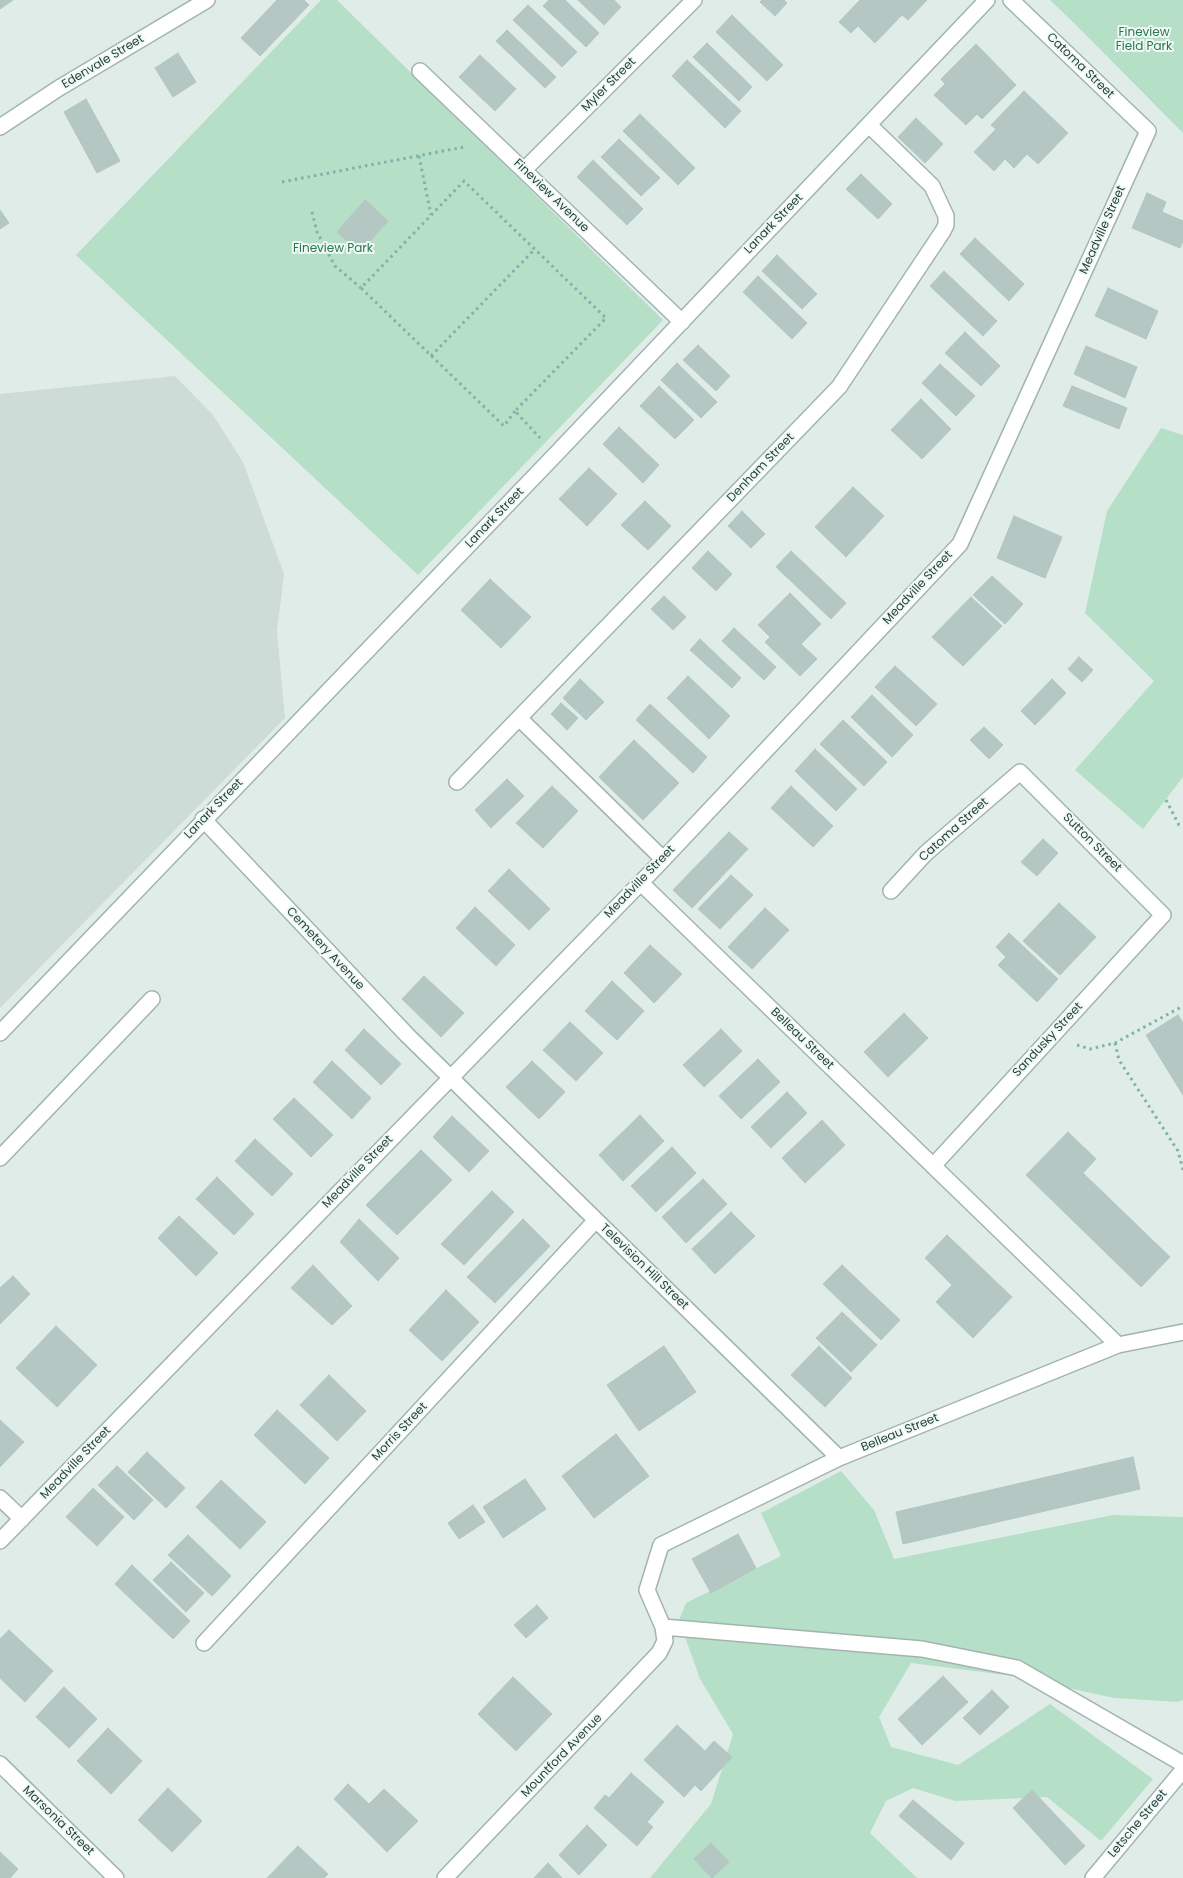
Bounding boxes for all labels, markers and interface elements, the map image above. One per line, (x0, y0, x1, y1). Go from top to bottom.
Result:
park label: Fineview Field Park (1116, 26, 1172, 54)
street label: Catoma Street (1043, 30, 1117, 102)
street label: Edenvale Street (59, 32, 147, 92)
street label: Myler Street (579, 55, 639, 115)
street label: Fineview Avenue (510, 156, 592, 236)
street label: Meadville Street (1077, 184, 1129, 276)
street label: Lanark Street (742, 191, 806, 257)
park label: Fineview Park (293, 242, 373, 256)
street label: Denham Street (725, 431, 797, 505)
street label: Lanark Street (463, 485, 527, 551)
street label: Meadville Street (880, 548, 956, 628)
street label: Lanark Street (182, 776, 246, 842)
street label: Catoma Street (916, 795, 992, 865)
street label: Sutton Street (1060, 811, 1124, 875)
street label: Meadville Street (602, 843, 678, 921)
street label: Cemetery Avenue (283, 905, 367, 993)
street label: Sandusky Street (1010, 1000, 1086, 1080)
street label: Belleau Street (767, 1005, 837, 1073)
street label: Meadville Street (320, 1133, 396, 1211)
street label: Television Hill Street (597, 1221, 691, 1313)
street label: Morris Street (369, 1400, 431, 1464)
street label: Belleau Street (859, 1411, 941, 1455)
street label: Meadville Street (38, 1424, 114, 1502)
street label: Mountford Avenue (519, 1711, 605, 1801)
street label: Marsonia Street (19, 1783, 97, 1859)
street label: Letsche Street (1105, 1787, 1171, 1861)

